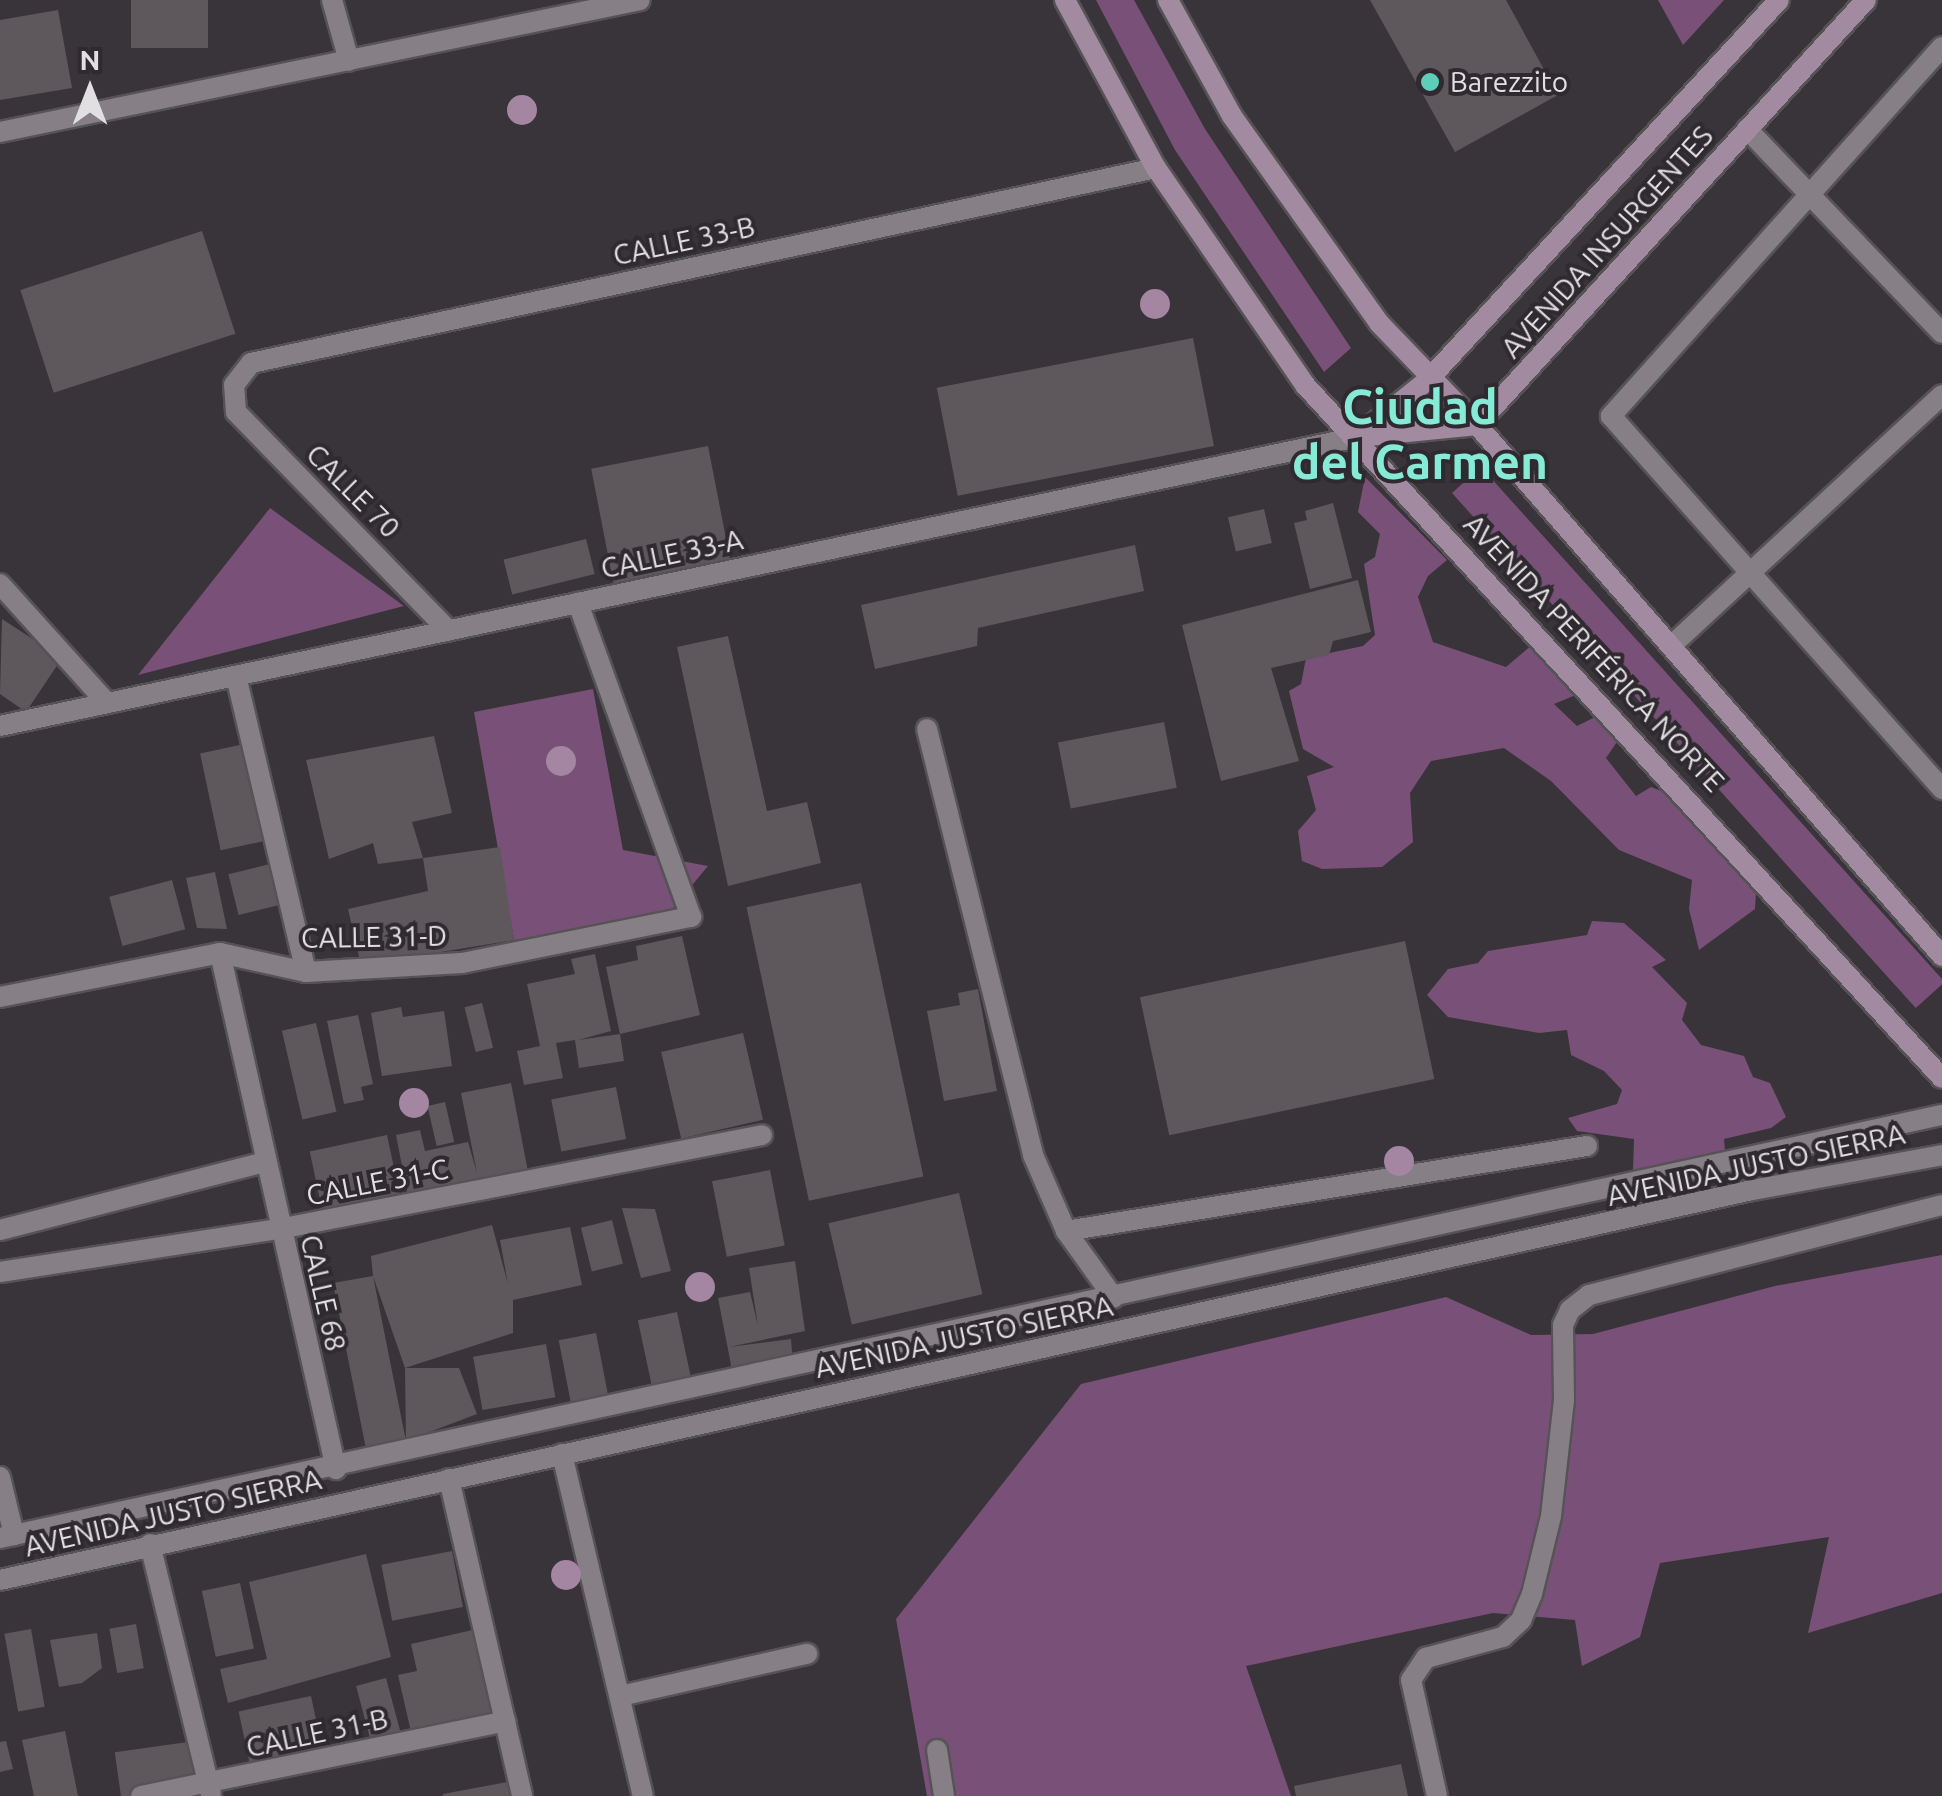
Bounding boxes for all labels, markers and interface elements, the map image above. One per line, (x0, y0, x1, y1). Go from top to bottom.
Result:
north arrow (40, 40, 140, 140)
text: N (80, 44, 100, 75)
place label: Barezzito (1450, 65, 1568, 99)
marker: Barezzito (1419, 71, 1441, 93)
street label: AVENIDA INSURGENTES (1494, 119, 1720, 365)
street label: CALLE 33-B (610, 210, 758, 272)
district label: Ciudad del Carmen (1292, 377, 1548, 490)
street label: CALLE 70 (299, 437, 407, 545)
street label: AVENIDA PERIFÉRICA NORTE (1457, 508, 1731, 798)
street label: CALLE 33-A (598, 523, 746, 585)
street label: CALLE 31-D (301, 919, 447, 955)
street label: AVENIDA JUSTO SIERRA (1604, 1117, 1908, 1213)
street label: CALLE 31-C (303, 1152, 451, 1212)
street label: CALLE 68 (293, 1232, 353, 1354)
street label: AVENIDA JUSTO SIERRA (812, 1289, 1116, 1385)
street label: AVENIDA JUSTO SIERRA (21, 1462, 325, 1564)
street label: CALLE 31-B (243, 1702, 391, 1764)

